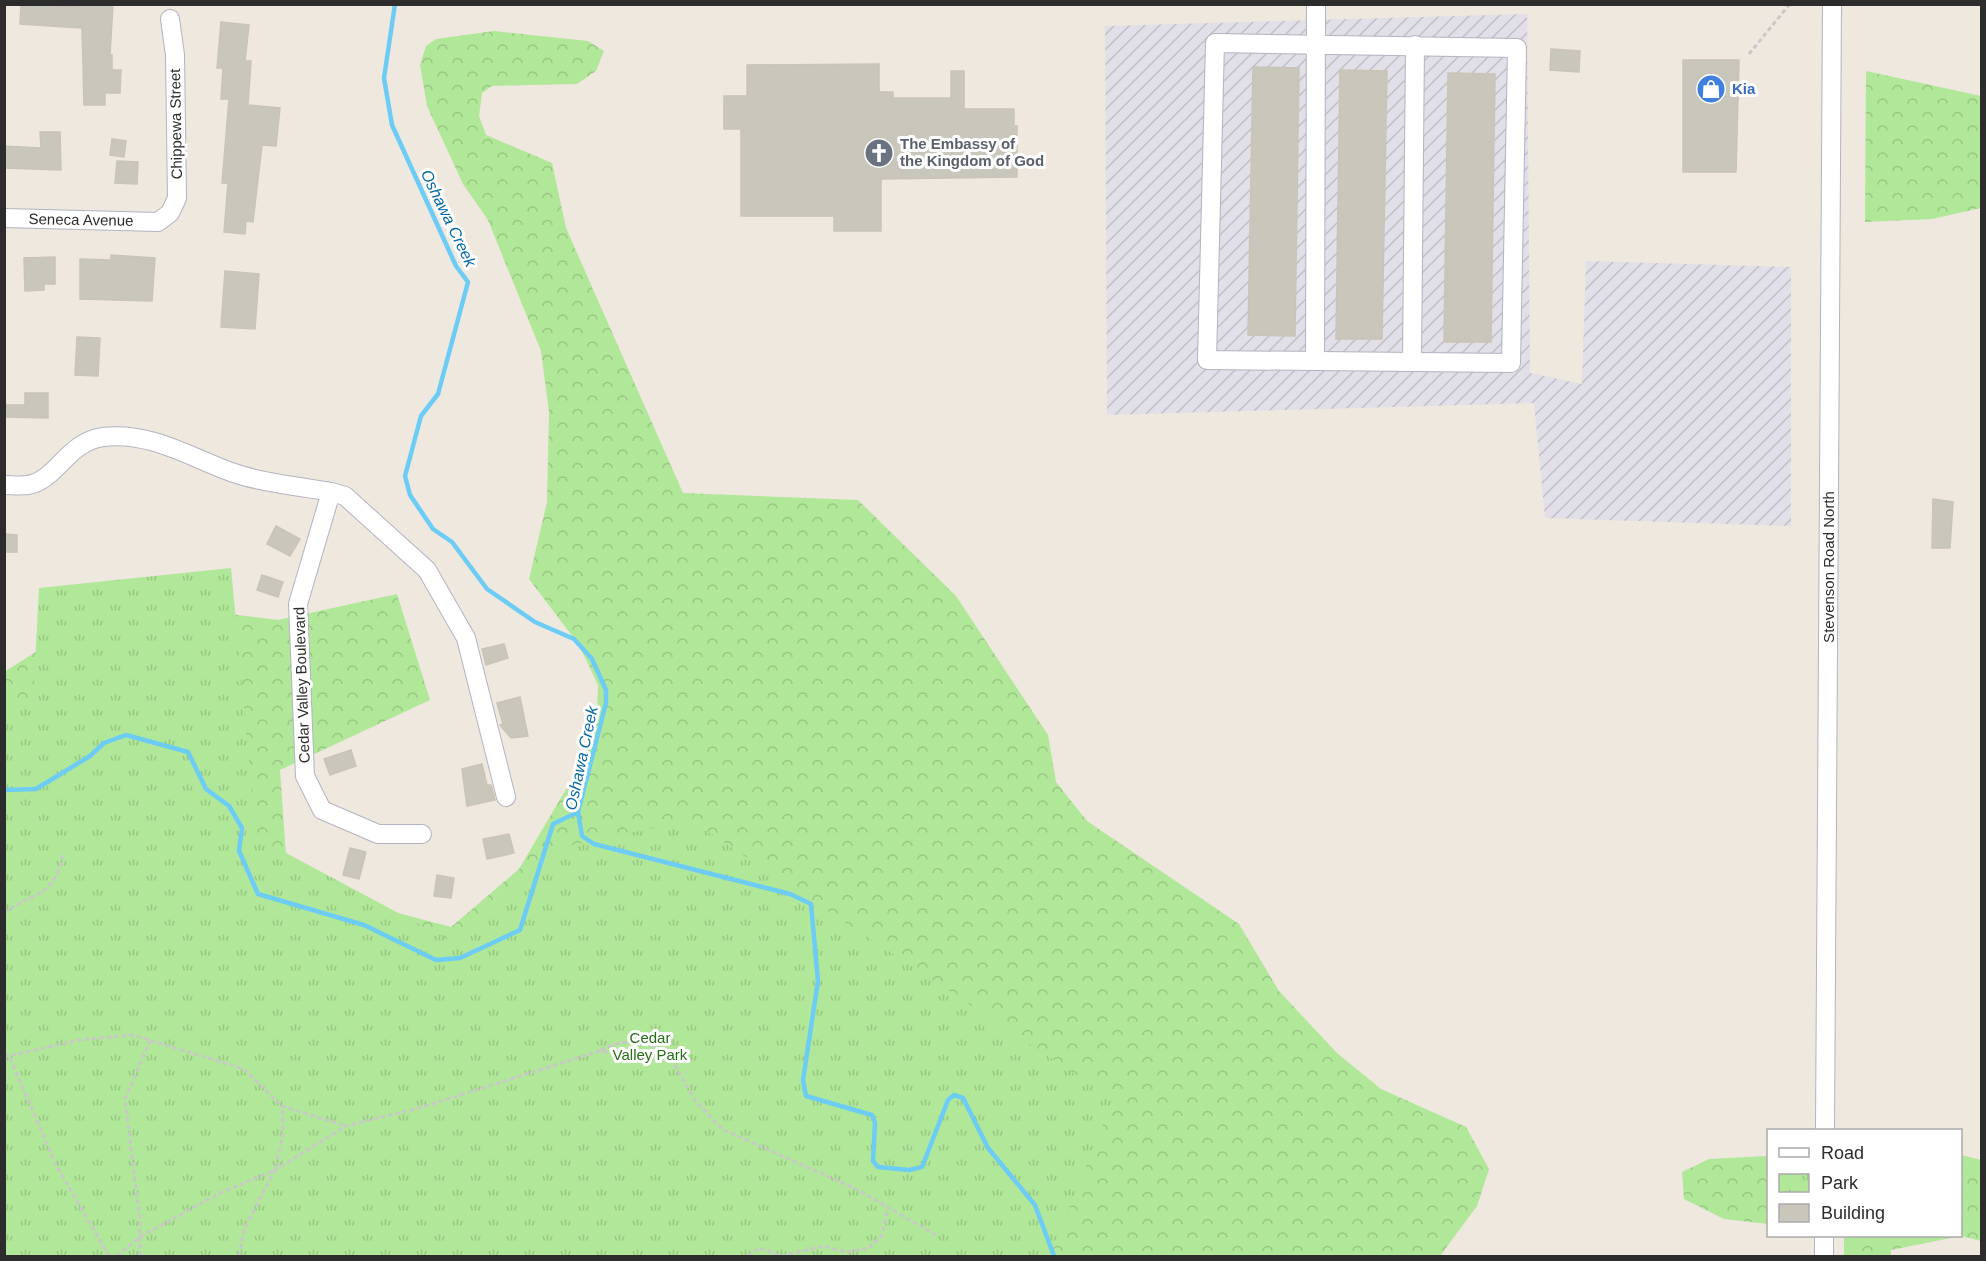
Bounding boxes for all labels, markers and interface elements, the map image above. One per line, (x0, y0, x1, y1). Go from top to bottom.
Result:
street label: Chippewa Street (166, 68, 185, 180)
shop icon: Kia (1695, 73, 1727, 105)
place label: Kia (1732, 80, 1756, 97)
place label: The Embassy of the Kingdom of God (900, 135, 1044, 169)
church icon: The Embassy of the Kingdom of God (863, 137, 895, 169)
water label: Oshawa Creek (418, 167, 480, 270)
street label: Seneca Avenue (28, 210, 134, 229)
street label: Stevenson Road North (1820, 491, 1837, 643)
street label: Cedar Valley Boulevard (290, 607, 313, 764)
water label: Oshawa Creek (562, 704, 601, 812)
park label: Cedar Valley Park (613, 1029, 688, 1063)
legend (1767, 1129, 1962, 1237)
text: Road (1821, 1143, 1864, 1163)
text: Park (1821, 1173, 1859, 1193)
text: Building (1821, 1203, 1885, 1223)

